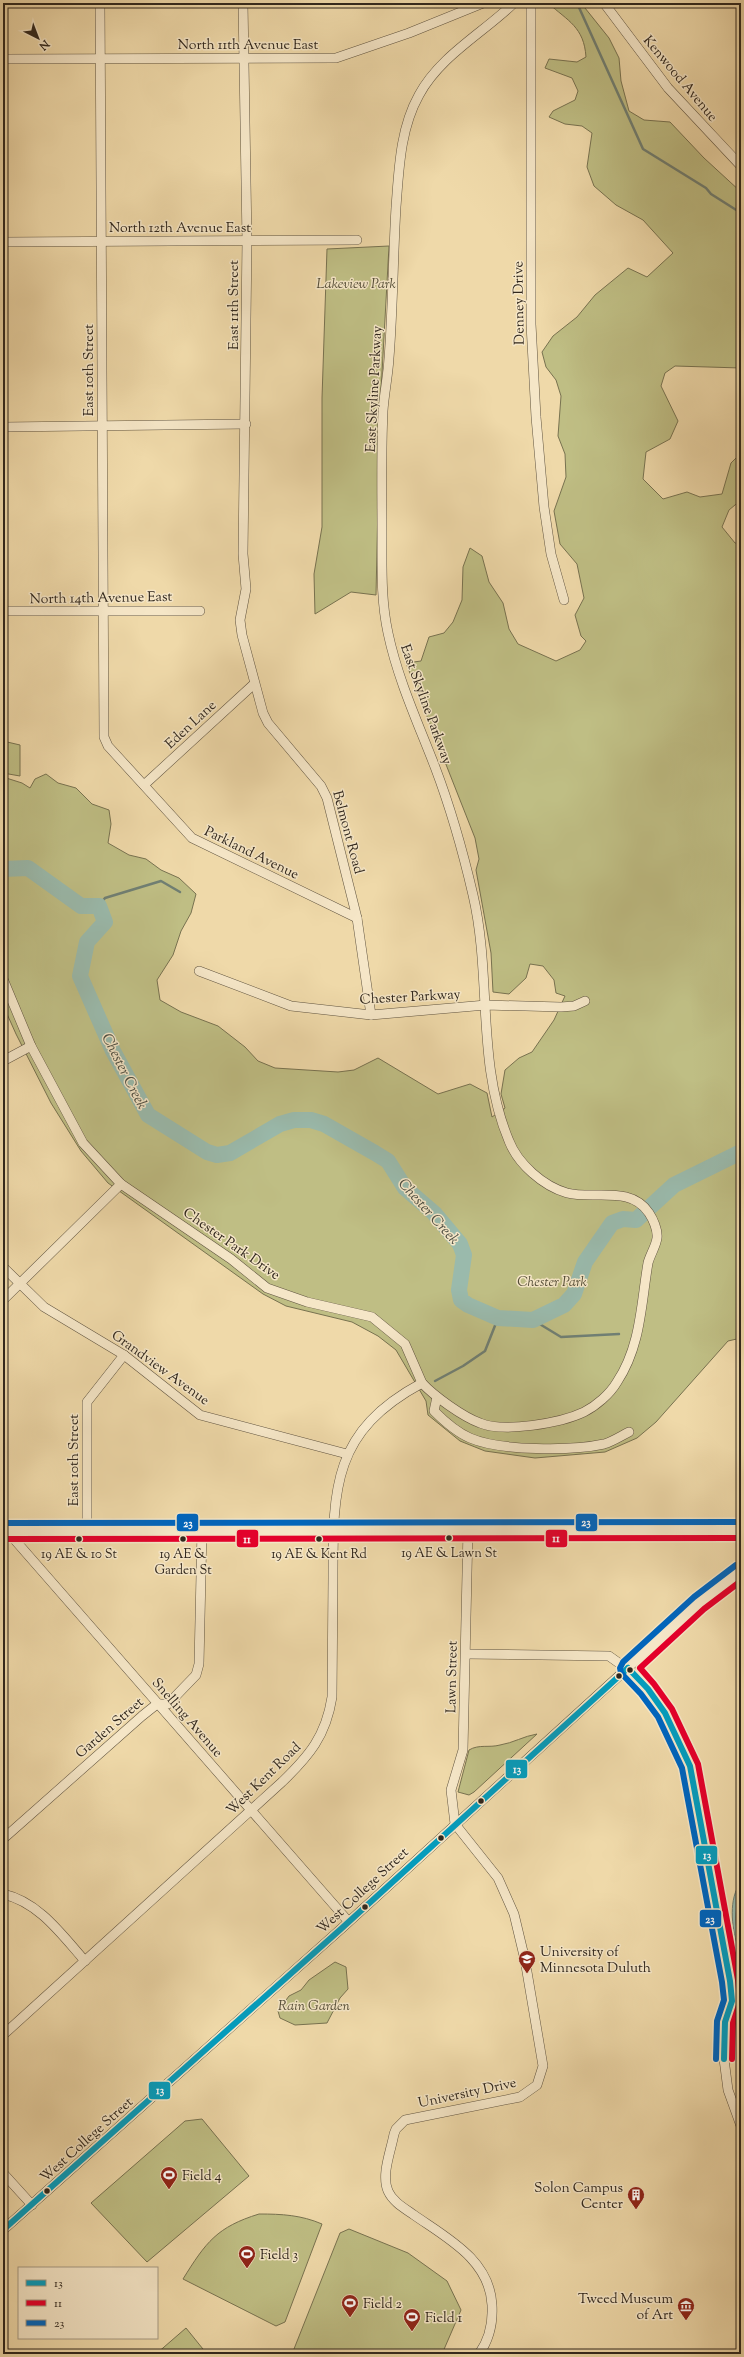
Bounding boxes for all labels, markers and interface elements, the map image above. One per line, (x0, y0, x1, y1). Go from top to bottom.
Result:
north arrow (18, 18, 58, 58)
street label: Kenwood Avenue (637, 32, 722, 127)
text: N (35, 35, 53, 54)
street label: North 11th Avenue East (178, 36, 318, 56)
street label: North 12th Avenue East (109, 219, 251, 239)
street label: East 11th Street (225, 260, 245, 350)
street label: Denney Drive (509, 261, 531, 345)
park label: Lakeview Park (316, 275, 397, 295)
street label: East 10th Street (80, 324, 100, 416)
street label: East Skyline Parkway (362, 325, 388, 453)
street label: North 14th Avenue East (30, 588, 173, 610)
street label: East Skyline Parkway (394, 642, 456, 768)
street label: Eden Lane (161, 696, 221, 754)
street label: Belmont Road (326, 789, 368, 877)
street label: Parkland Avenue (200, 822, 302, 885)
street label: Chester Parkway (359, 985, 461, 1011)
water label: Chester Creek (96, 1030, 152, 1113)
water label: Chester Creek (392, 1174, 463, 1250)
street label: Chester Park Drive (178, 1204, 283, 1286)
park label: Chester Park (517, 1273, 588, 1293)
street label: Grandview Avenue (107, 1326, 213, 1411)
street label: East 10th Street (65, 1414, 85, 1506)
line badge: 23 (176, 1513, 199, 1532)
line badge: 23 (575, 1513, 598, 1532)
text: 23 (581, 1515, 591, 1531)
text: 23 (183, 1516, 193, 1532)
line badge: 11 (236, 1529, 259, 1548)
line badge: 11 (545, 1529, 568, 1548)
text: 11 (551, 1531, 560, 1547)
text: 11 (242, 1532, 251, 1548)
marker: 19 AE & Lawn St (444, 1533, 454, 1543)
marker: 19 AE & 10 St (74, 1534, 84, 1544)
marker: 19 AE & Garden St (178, 1534, 188, 1544)
marker: 19 AE & Kent Rd (314, 1534, 324, 1544)
place label: 19 AE & Lawn St (401, 1545, 497, 1563)
place label: 19 AE & 10 St (41, 1546, 117, 1564)
place label: 19 AE & Garden St (154, 1546, 212, 1580)
place label: 19 AE & Kent Rd (271, 1546, 367, 1564)
street label: Lawn Street (442, 1640, 464, 1713)
unlabelled marker (625, 1665, 635, 1675)
unlabelled marker (614, 1671, 624, 1681)
street label: Snelling Avenue (146, 1674, 227, 1762)
street label: Garden Street (72, 1693, 149, 1764)
street label: West Kent Road (222, 1738, 306, 1820)
line badge: 13 (505, 1759, 528, 1779)
text: 13 (512, 1762, 522, 1778)
unlabelled marker (476, 1796, 486, 1806)
unlabelled marker (436, 1833, 446, 1843)
street label: West College Street (313, 1843, 414, 1939)
line badge: 13 (695, 1845, 718, 1865)
text: 13 (702, 1848, 712, 1864)
unlabelled marker (360, 1902, 370, 1912)
line badge: 23 (699, 1909, 722, 1928)
text: 23 (705, 1912, 715, 1928)
place label: University of Minnesota Duluth (540, 1943, 651, 1979)
school or university icon: University of Minnesota Duluth (517, 1949, 537, 1974)
park label: Rain Garden (278, 1997, 351, 2017)
street label: University Drive (416, 2074, 518, 2114)
line badge: 13 (148, 2081, 171, 2100)
text: 13 (155, 2083, 165, 2099)
street label: West College Street (36, 2093, 138, 2188)
sports icon: Field 4 (159, 2165, 179, 2190)
place label: Field 4 (182, 2167, 222, 2187)
place label: Solon Campus Center (534, 2179, 624, 2215)
building icon: Solon Campus Center (626, 2185, 646, 2210)
unlabelled marker (42, 2186, 52, 2196)
sports icon: Field 3 (237, 2244, 257, 2269)
place label: Field 3 (260, 2246, 299, 2266)
legend (18, 2267, 158, 2339)
text: 13 (54, 2275, 63, 2293)
place label: Tweed Museum of Art (578, 2290, 673, 2326)
sports icon: Field 2 (340, 2293, 360, 2318)
text: 11 (54, 2295, 62, 2313)
place label: Field 2 (363, 2295, 403, 2315)
museum icon: Tweed Museum of Art (676, 2296, 696, 2321)
sports icon: Field 1 (402, 2307, 422, 2332)
place label: Field 1 (425, 2309, 463, 2329)
text: 23 (54, 2315, 65, 2333)

